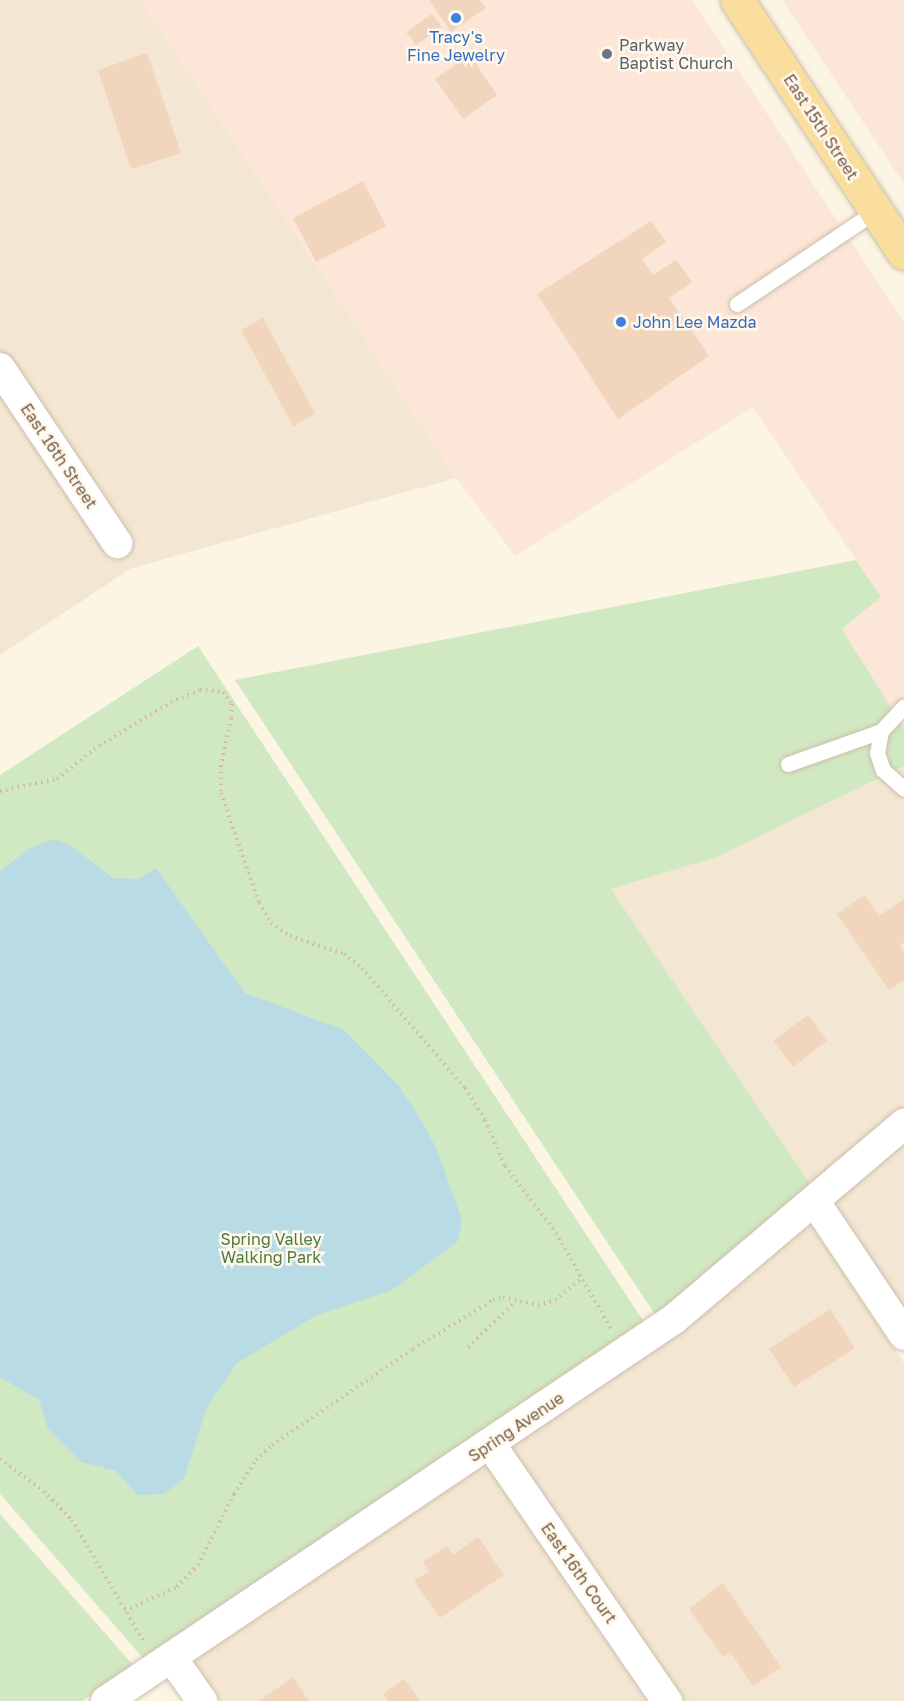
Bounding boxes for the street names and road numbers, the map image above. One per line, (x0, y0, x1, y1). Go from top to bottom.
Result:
street label: East 15th Street (780, 71, 862, 183)
street label: East 16th Street (17, 400, 101, 512)
street label: Spring Avenue (465, 1388, 567, 1466)
street label: East 16th Court (537, 1519, 621, 1627)

